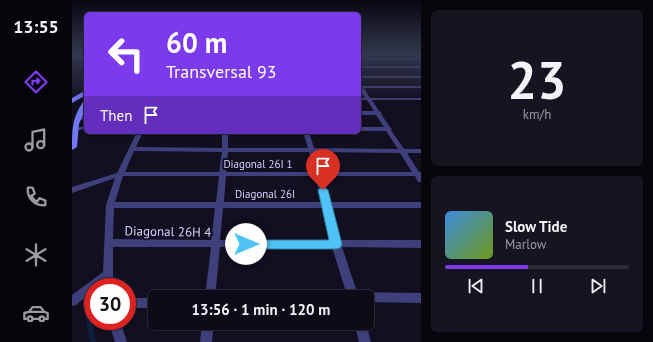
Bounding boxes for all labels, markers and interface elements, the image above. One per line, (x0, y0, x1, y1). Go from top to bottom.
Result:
text: 13:55 (13, 15, 59, 38)
text: 60 m (166, 24, 227, 61)
icon: left (100, 28, 152, 80)
text: 23 (508, 46, 566, 113)
text: Transversal 93 (166, 60, 277, 83)
icon: directions (22, 68, 50, 96)
icon: arrive (140, 104, 162, 126)
text: Then (100, 106, 132, 125)
text: km/h (523, 106, 551, 123)
icon: music (22, 126, 50, 154)
pin (306, 149, 340, 190)
icon: arrive (312, 155, 334, 177)
street label: Diagonal 26I 1 (223, 157, 293, 171)
icon: phone (22, 183, 50, 211)
street label: Diagonal 26I (235, 187, 295, 201)
text: Slow Tide (505, 217, 567, 236)
street label: Diagonal 26H 4 (125, 222, 211, 241)
position arrow (225, 223, 267, 265)
text: Marlow (505, 236, 546, 253)
icon: climate (22, 241, 50, 269)
icon: previous (465, 275, 487, 297)
icon: pause (526, 275, 548, 297)
icon: next (587, 275, 609, 297)
speed limit sign: 30 (84, 278, 136, 330)
icon: car (22, 299, 50, 327)
text: 13:56 · 1 min · 120 m (192, 300, 330, 319)

